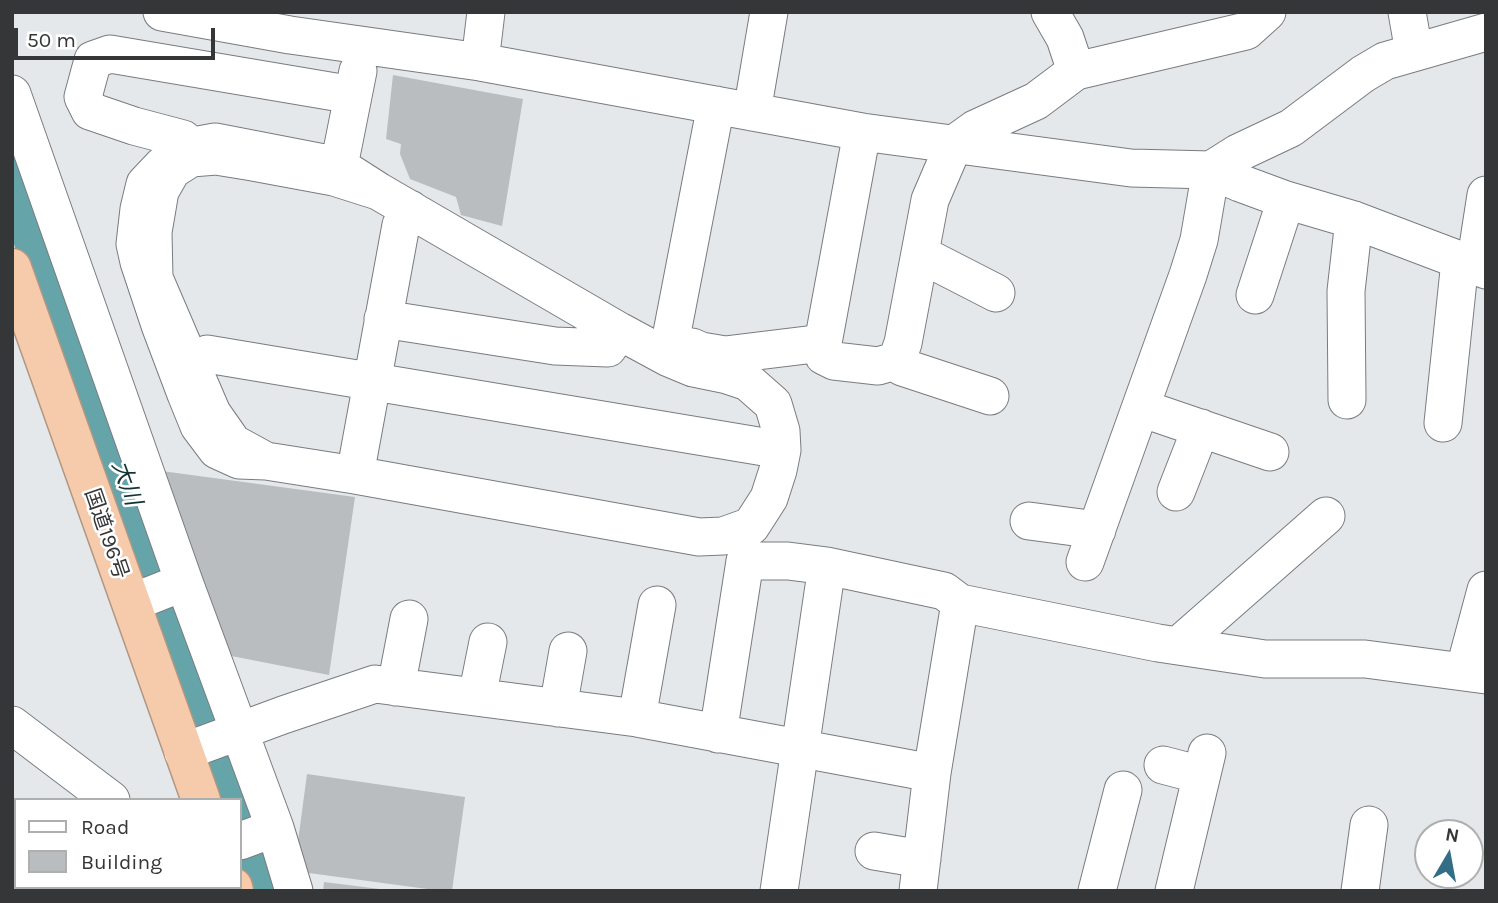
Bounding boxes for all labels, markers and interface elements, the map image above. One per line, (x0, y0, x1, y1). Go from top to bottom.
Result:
scale bar (18, 14, 219, 58)
text: 50 m (27, 28, 76, 52)
water label: 大川 (105, 457, 147, 509)
street label: 国道196号 (79, 485, 133, 583)
legend (14, 798, 242, 889)
text: Road (81, 815, 129, 839)
north arrow (1414, 819, 1484, 889)
text: N (1444, 823, 1461, 847)
text: Building (81, 850, 162, 874)

